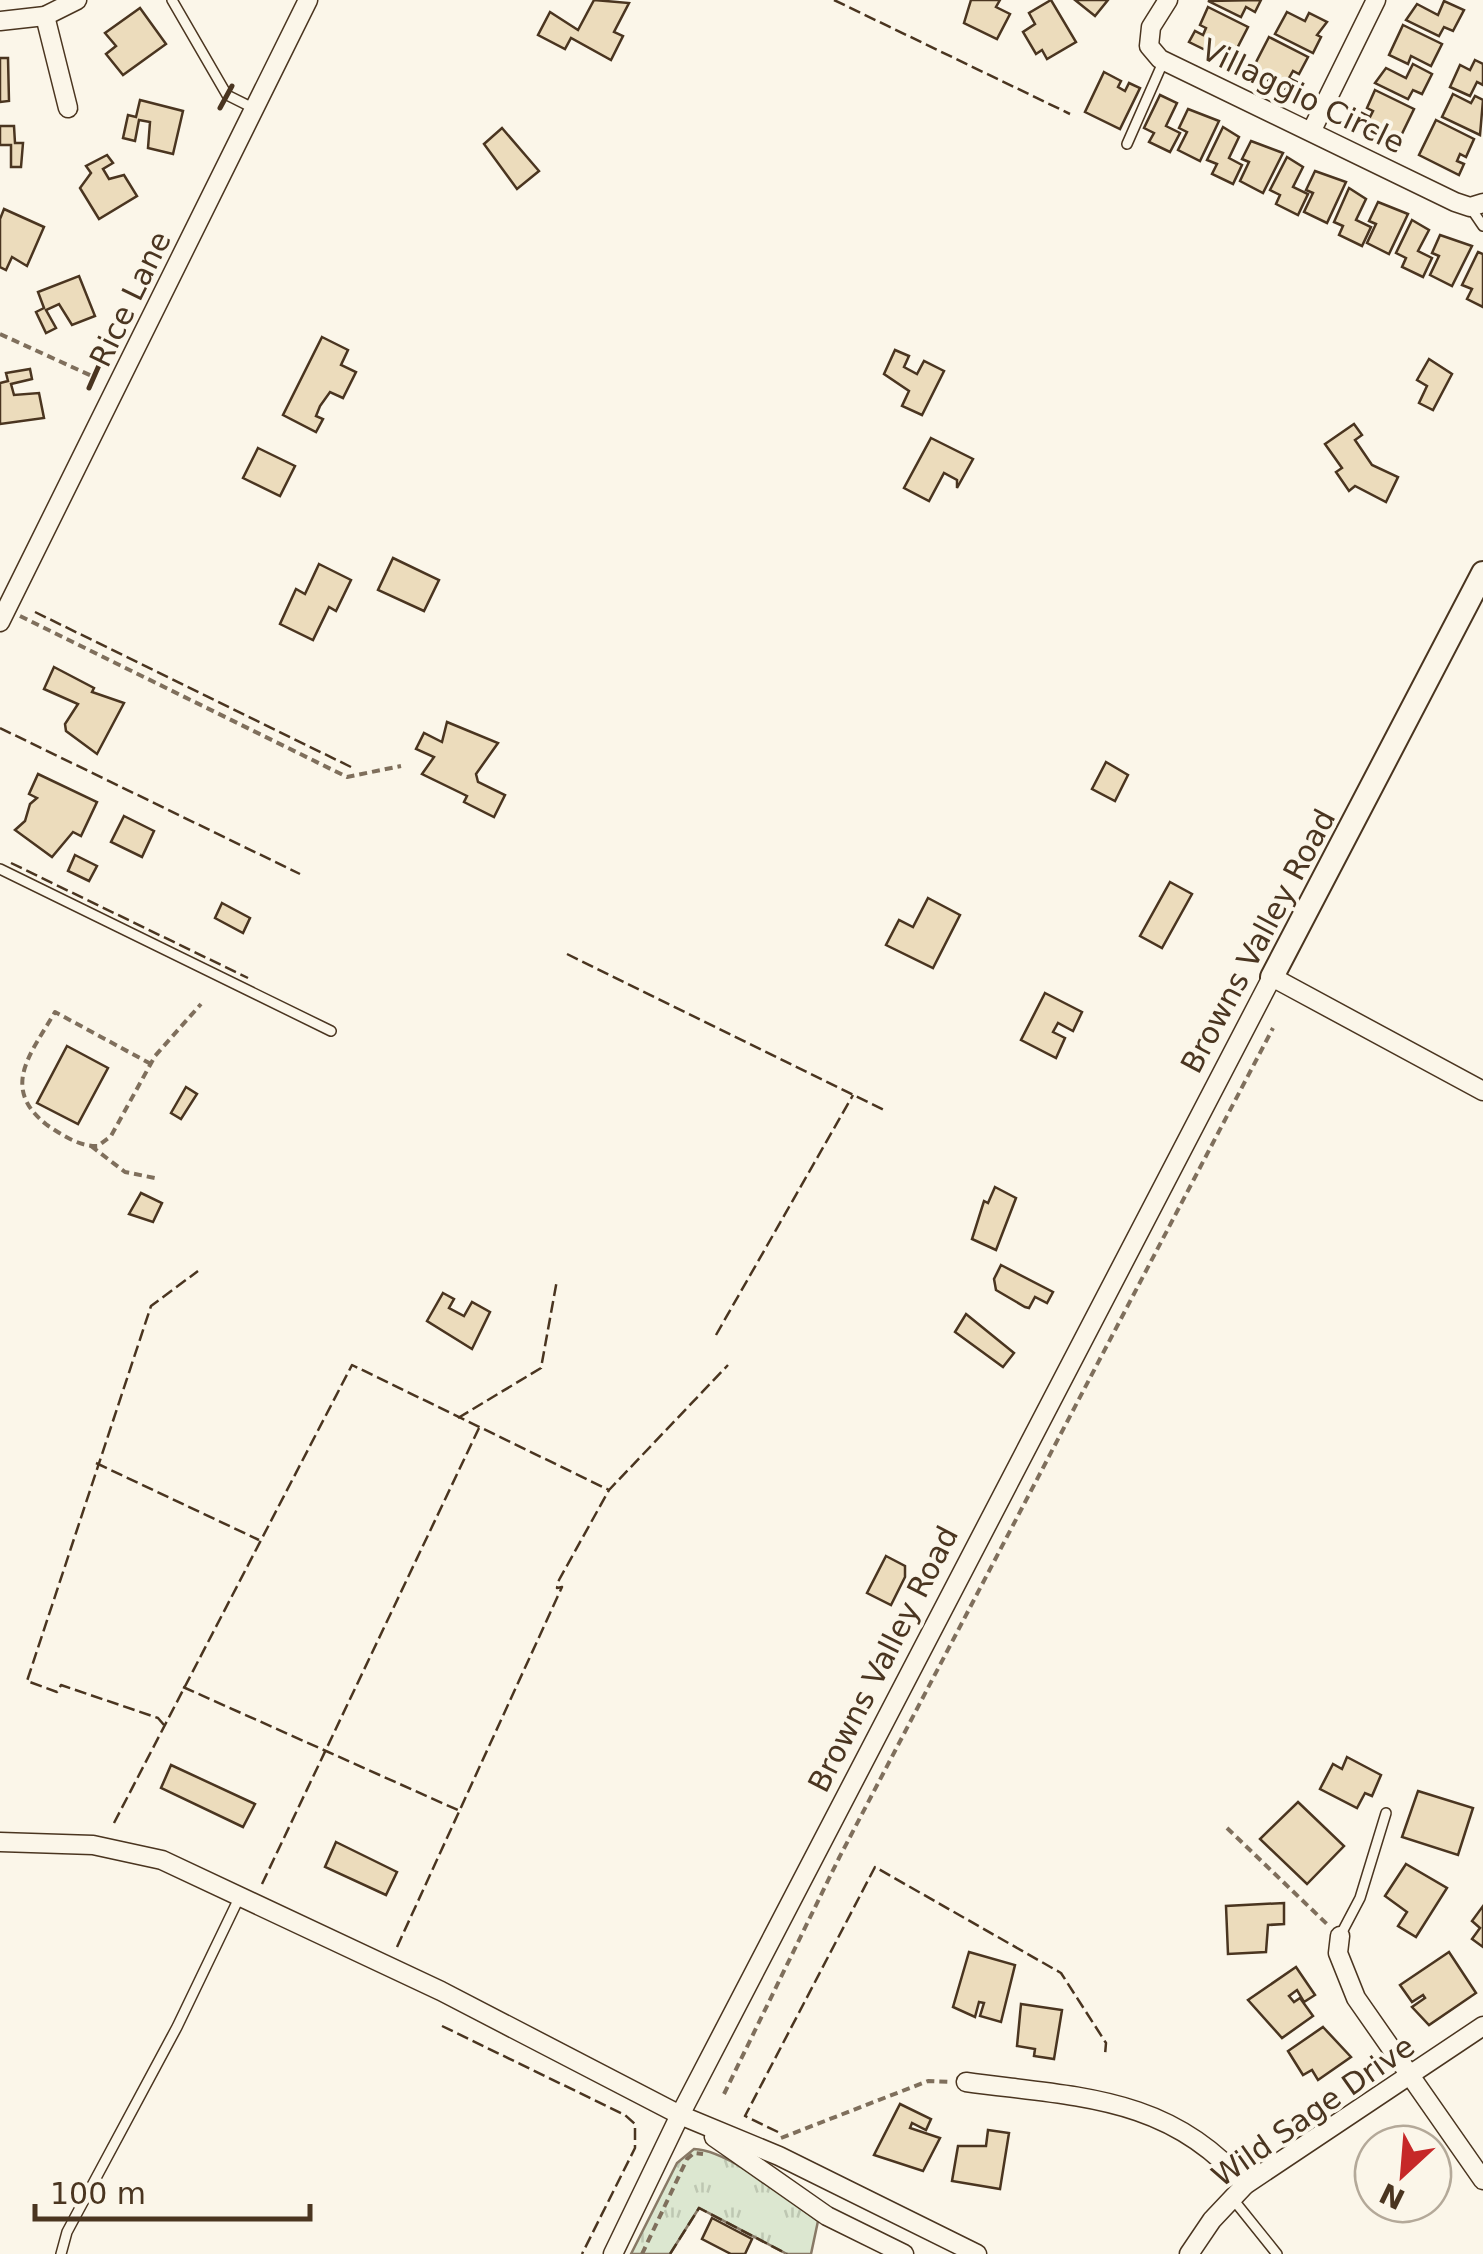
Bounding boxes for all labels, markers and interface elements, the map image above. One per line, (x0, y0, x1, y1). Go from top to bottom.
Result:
street label: Villaggio Circle (1196, 32, 1410, 160)
street label: Rice Lane (82, 226, 178, 372)
street label: Browns Valley Road (1174, 803, 1342, 1079)
street label: Browns Valley Road (801, 1520, 965, 1798)
street label: Wild Sage Drive (1205, 2028, 1421, 2194)
north arrow (1353, 2124, 1453, 2224)
scale bar (35, 2159, 310, 2221)
text: 100 m (50, 2176, 146, 2211)
text: N (1374, 2176, 1410, 2216)

